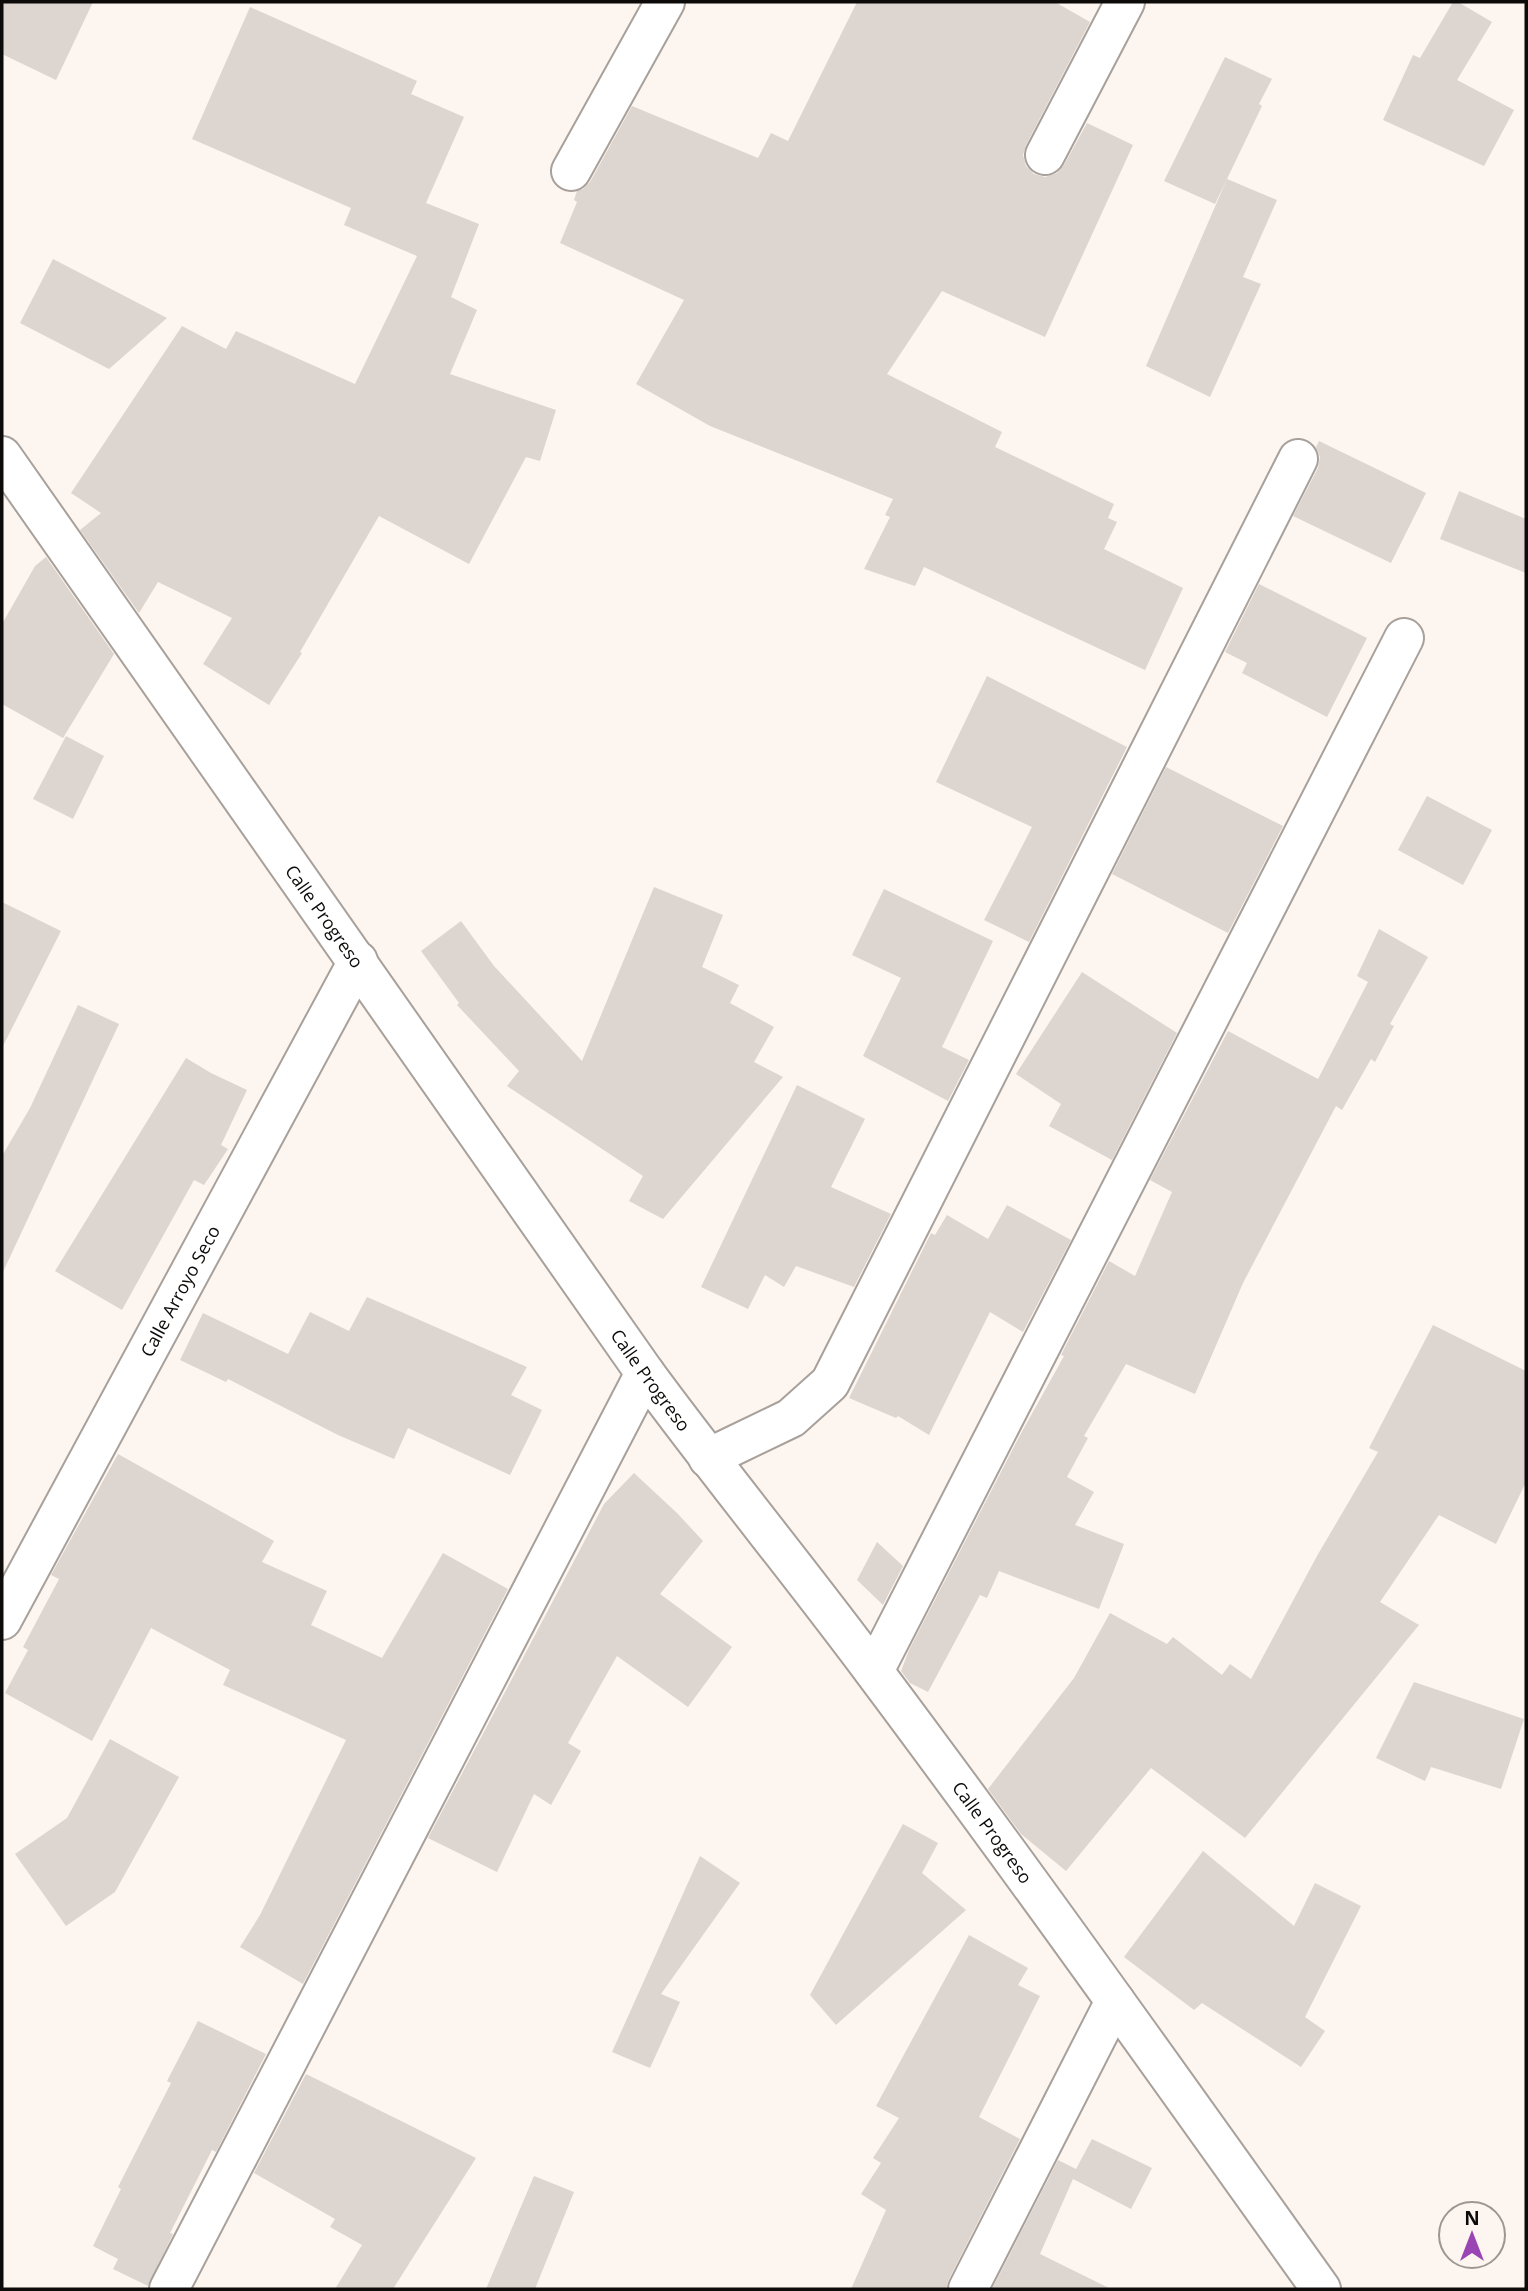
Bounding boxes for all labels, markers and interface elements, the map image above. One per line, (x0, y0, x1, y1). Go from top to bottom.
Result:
street label: Calle Progreso (280, 860, 369, 973)
street label: Calle Arroyo Seco (134, 1221, 225, 1361)
street label: Calle Progreso (606, 1324, 696, 1436)
street label: Calle Progreso (947, 1776, 1038, 1888)
north arrow (1437, 2200, 1507, 2270)
text: N (1464, 2205, 1480, 2231)

